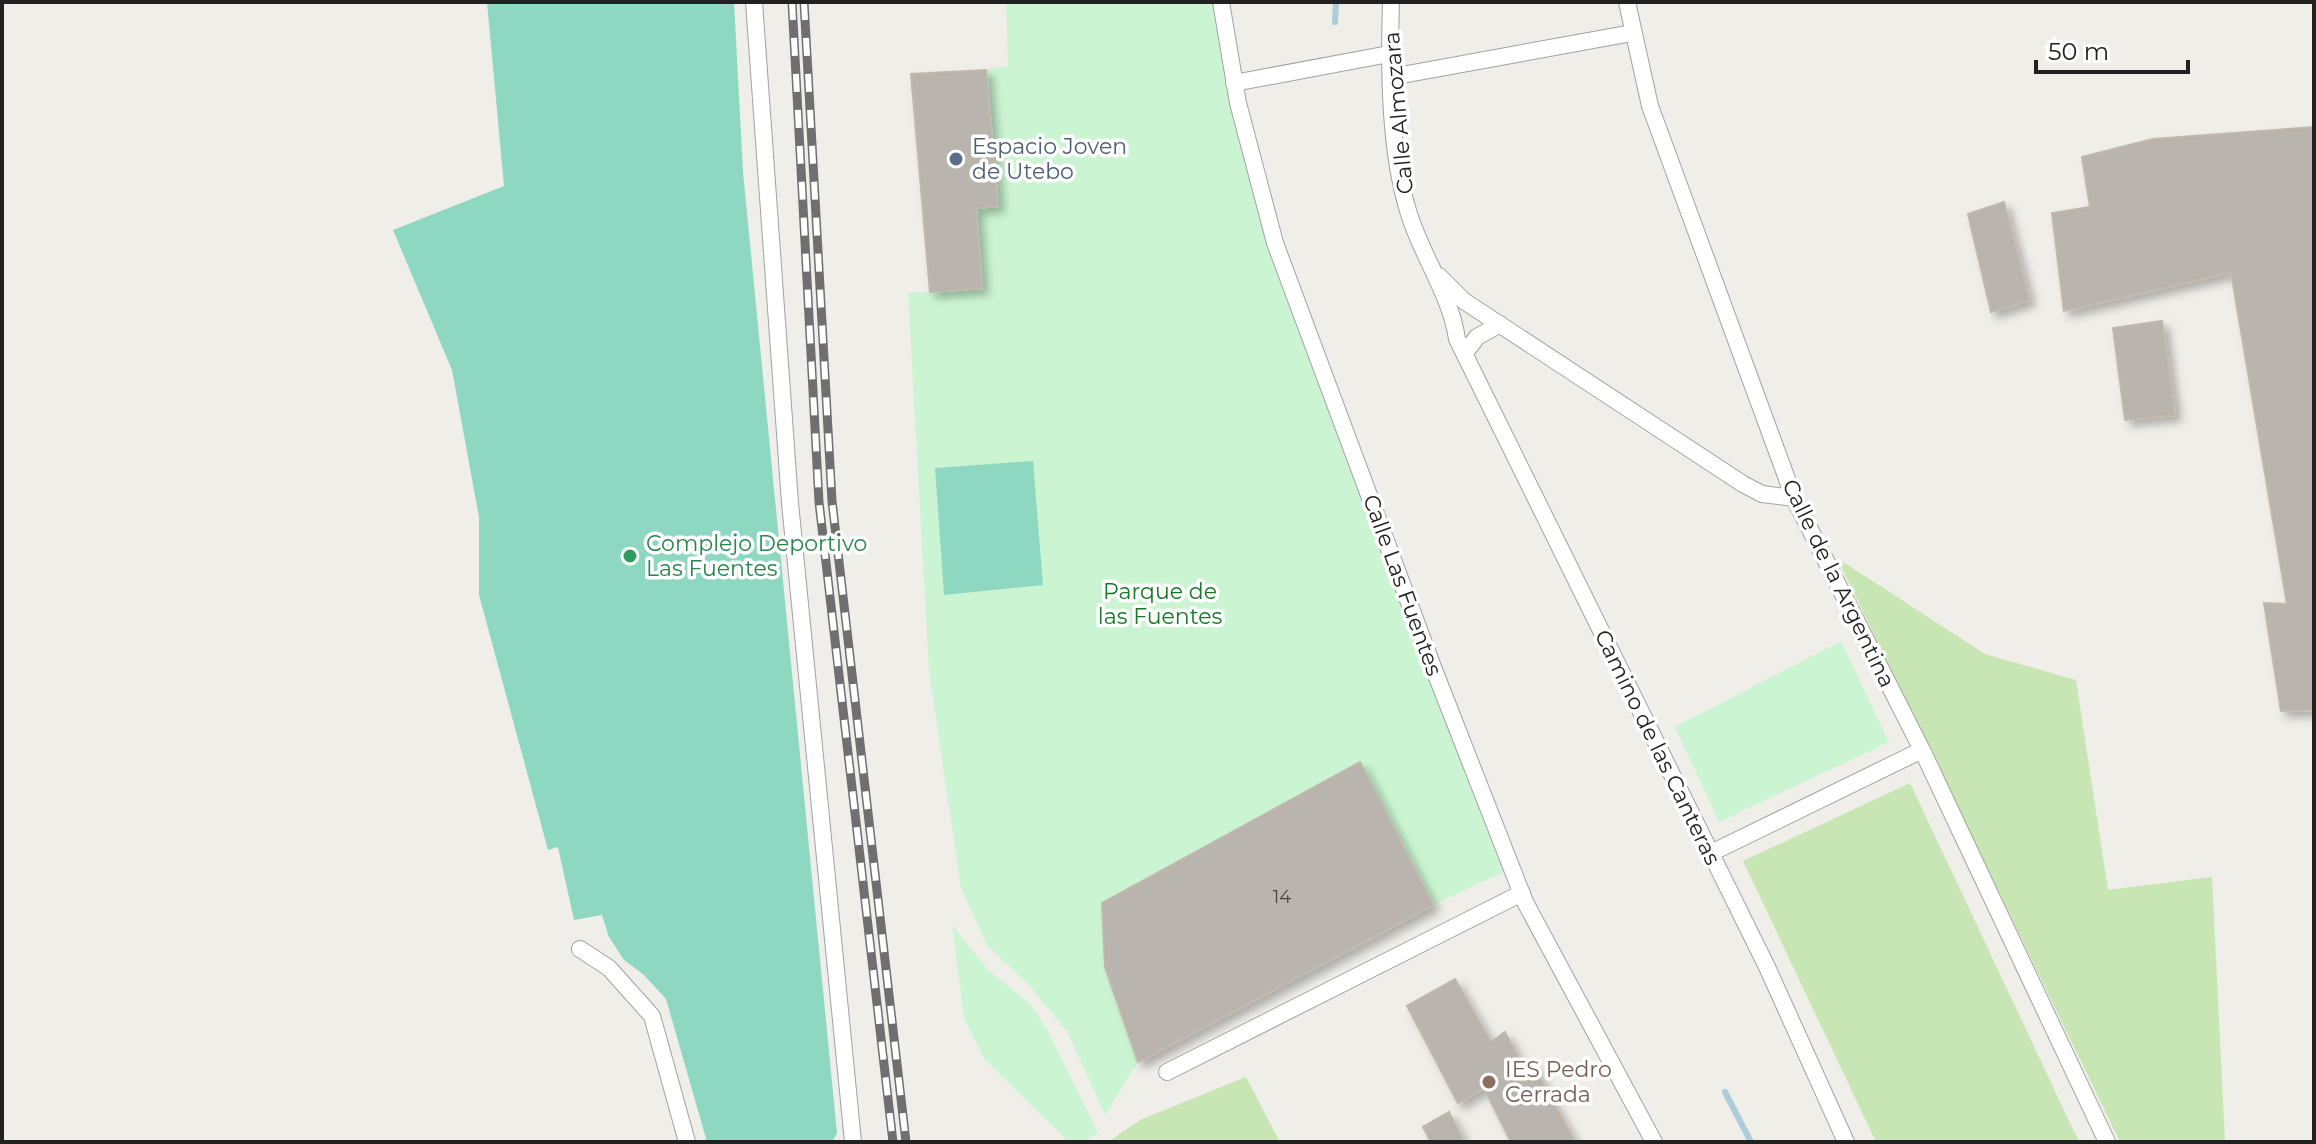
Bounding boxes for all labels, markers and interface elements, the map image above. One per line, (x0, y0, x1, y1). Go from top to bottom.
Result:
scale bar (2036, 24, 2188, 74)
street label: Calle Almozara (1378, 31, 1419, 195)
text: 50 m (2048, 37, 2109, 66)
place label: Espacio Joven de Utebo (972, 133, 1127, 185)
marker: Espacio Joven de Utebo (947, 150, 965, 168)
street label: Calle de la Argentina (1776, 475, 1901, 692)
street label: Calle Las Fuentes (1357, 491, 1448, 680)
place label: Complejo Deportivo Las Fuentes (646, 530, 867, 582)
marker: Complejo Deportivo Las Fuentes (621, 547, 639, 565)
park label: Parque de las Fuentes (1098, 578, 1222, 630)
street label: Camino de las Canteras (1589, 625, 1726, 869)
house number: 14 (1273, 886, 1291, 908)
place label: IES Pedro Cerrada (1505, 1056, 1612, 1108)
marker: IES Pedro Cerrada (1480, 1073, 1498, 1091)

